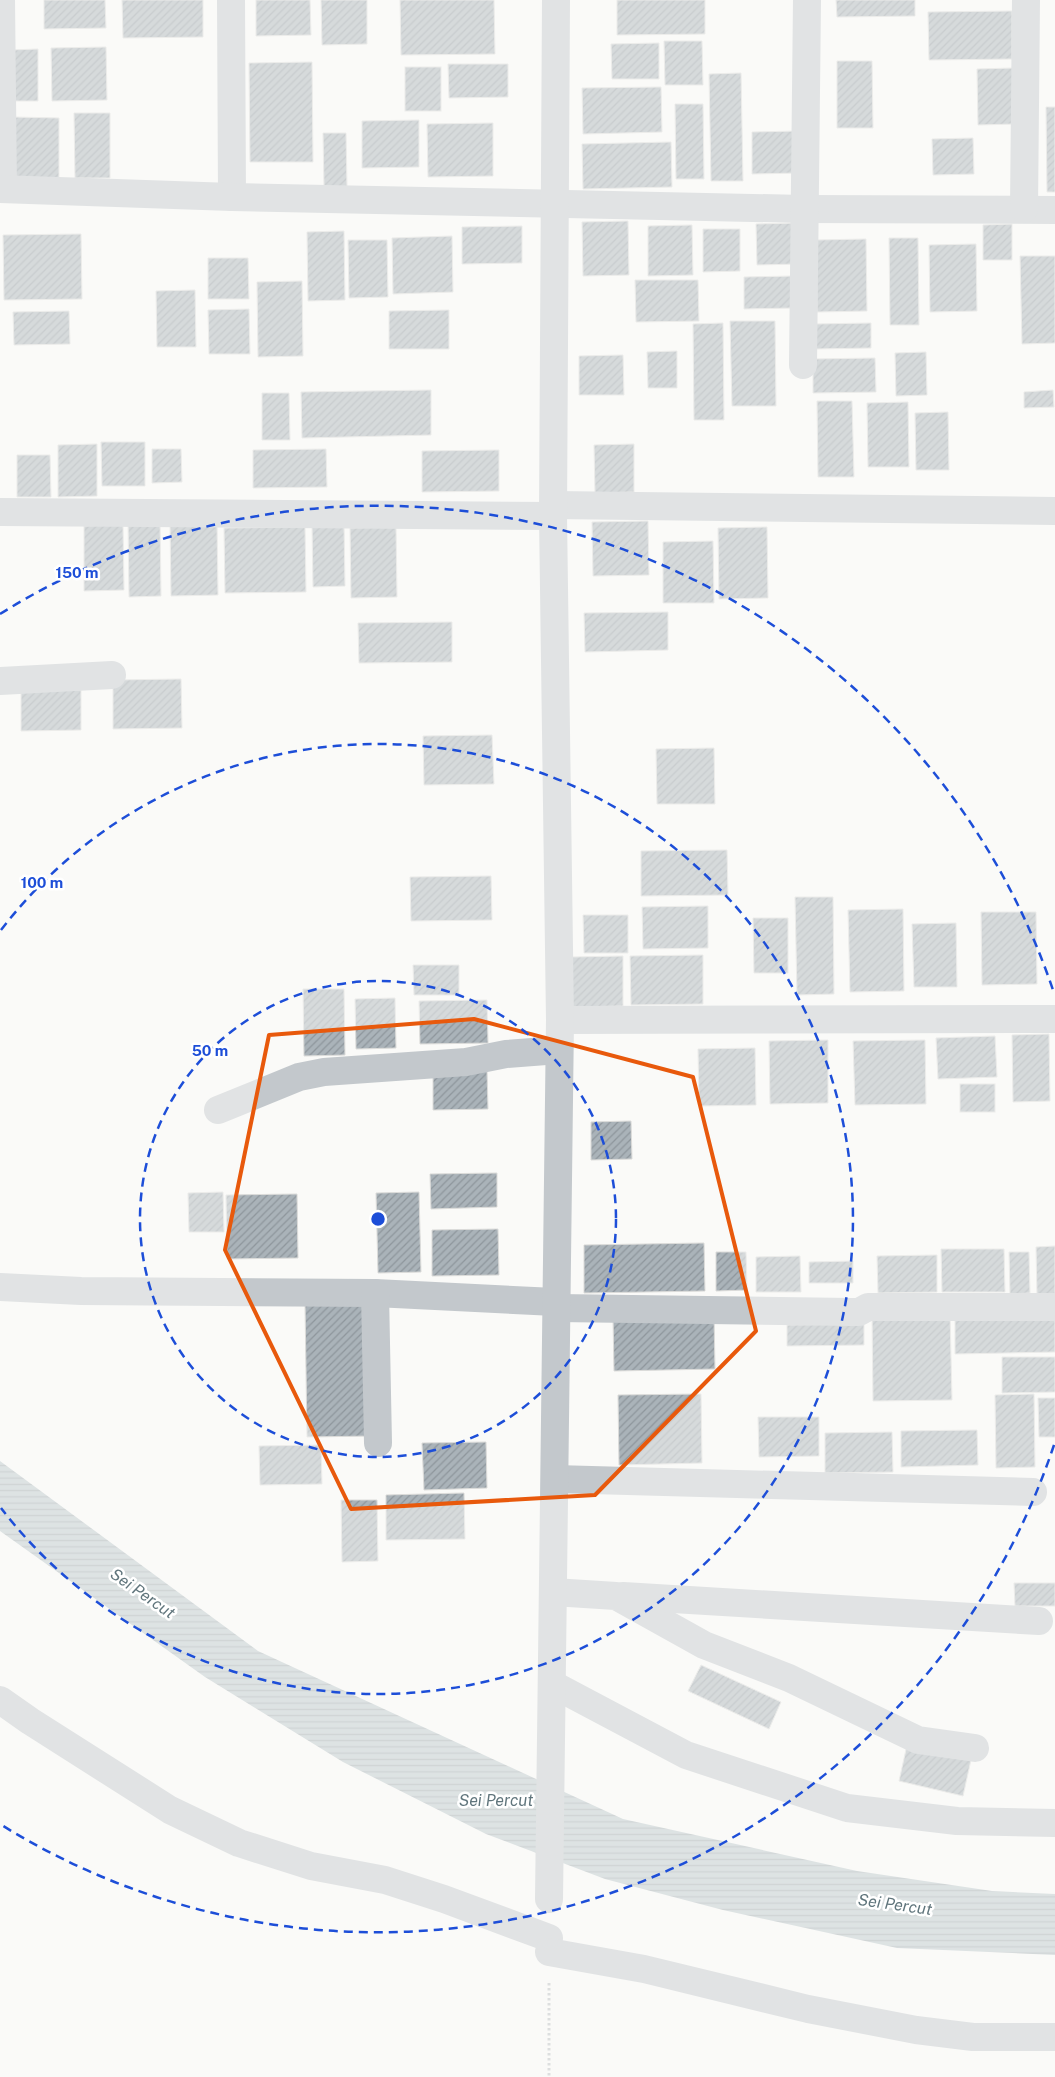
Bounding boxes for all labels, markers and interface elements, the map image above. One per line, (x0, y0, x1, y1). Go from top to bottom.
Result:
text: 150 m (55, 564, 99, 581)
text: 100 m (21, 874, 63, 891)
text: 50 m (192, 1042, 228, 1059)
centre of rings (369, 1210, 387, 1228)
water label: Sei Percut (107, 1564, 179, 1623)
water label: Sei Percut (459, 1791, 533, 1810)
water label: Sei Percut (857, 1890, 933, 1919)

